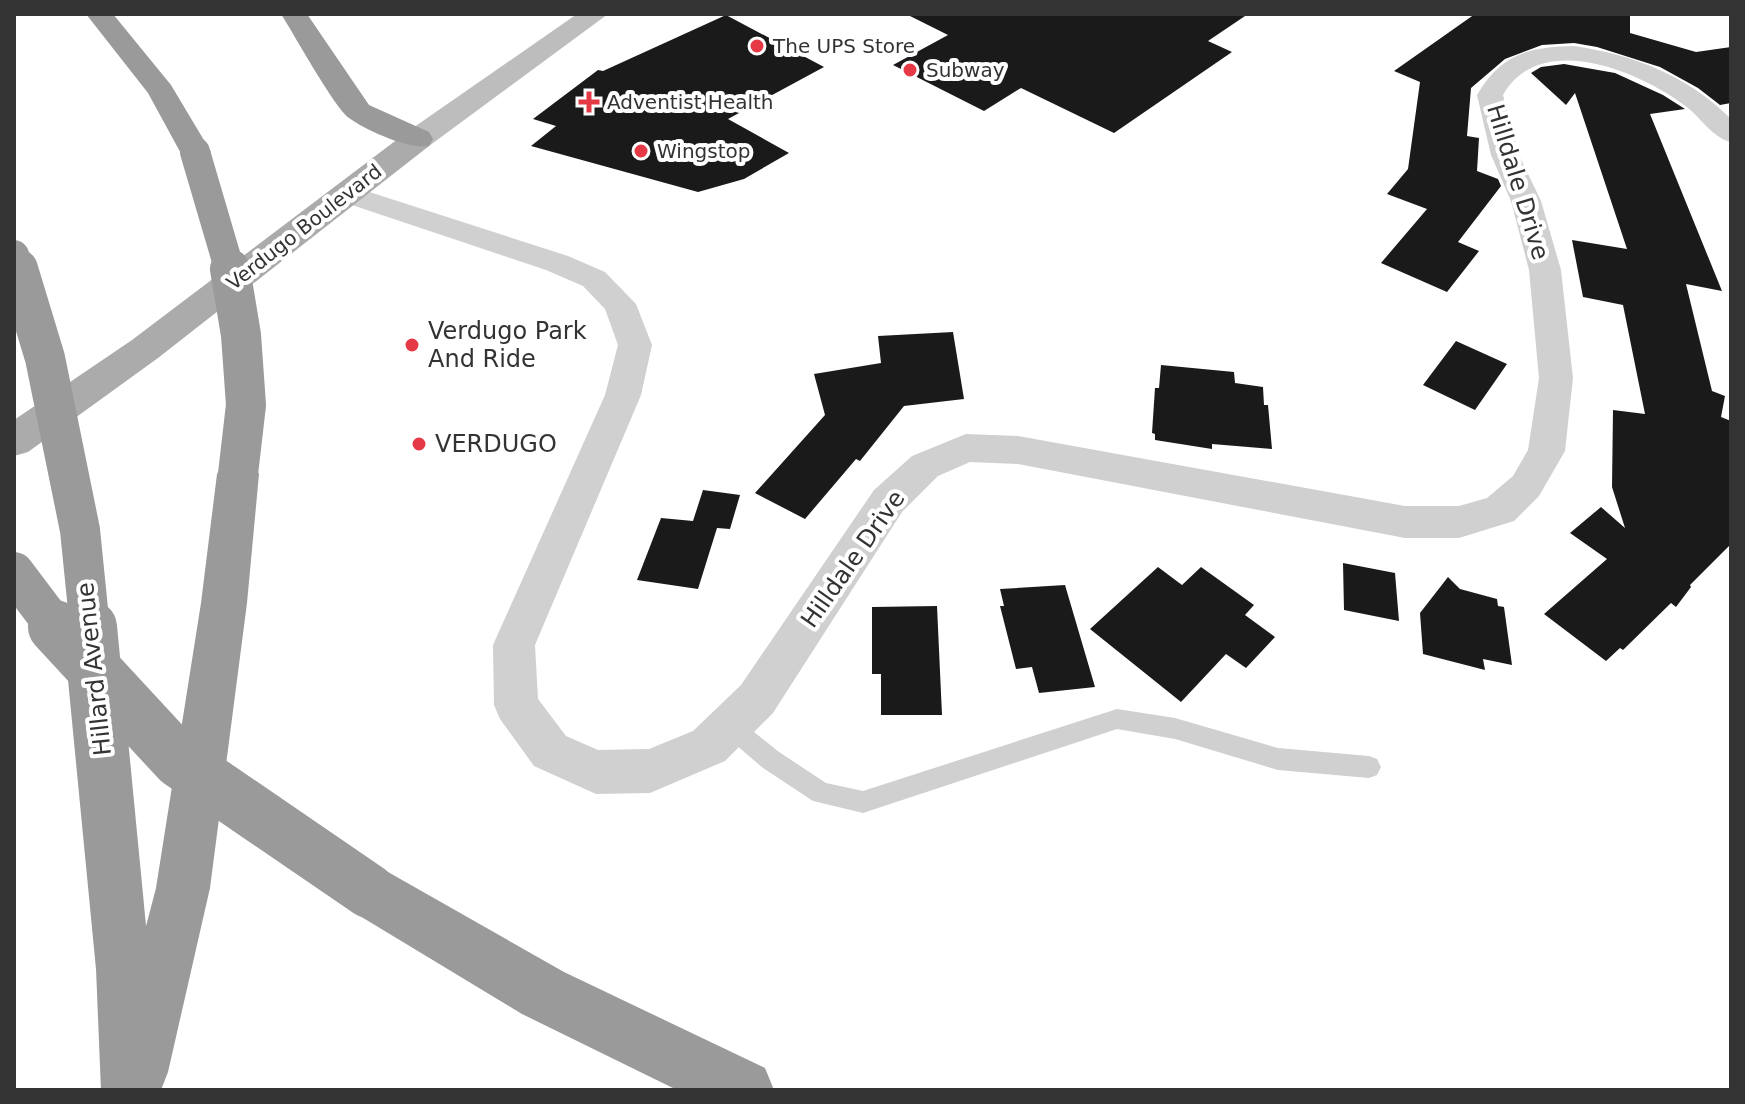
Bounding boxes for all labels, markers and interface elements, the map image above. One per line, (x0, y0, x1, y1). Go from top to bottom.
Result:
place label: The UPS Store (772, 34, 915, 58)
marker: The UPS Store (748, 37, 766, 55)
place label: Subway (926, 58, 1005, 82)
marker: Subway (901, 61, 919, 79)
place label: Adventist Health (607, 90, 774, 114)
marker: Adventist Health (578, 91, 600, 113)
street label: Hilldale Drive (1481, 101, 1555, 263)
place label: Wingstop (657, 139, 750, 163)
marker: Wingstop (632, 142, 650, 160)
street label: Verdugo Boulevard (222, 159, 386, 295)
place label: Verdugo Park And Ride (428, 317, 587, 373)
marker: Verdugo Park And Ride (403, 336, 421, 354)
place label: VERDUGO (435, 430, 557, 458)
marker: VERDUGO (410, 435, 428, 453)
street label: Hilldale Drive (795, 485, 911, 633)
street label: Hillard Avenue (71, 581, 117, 757)

